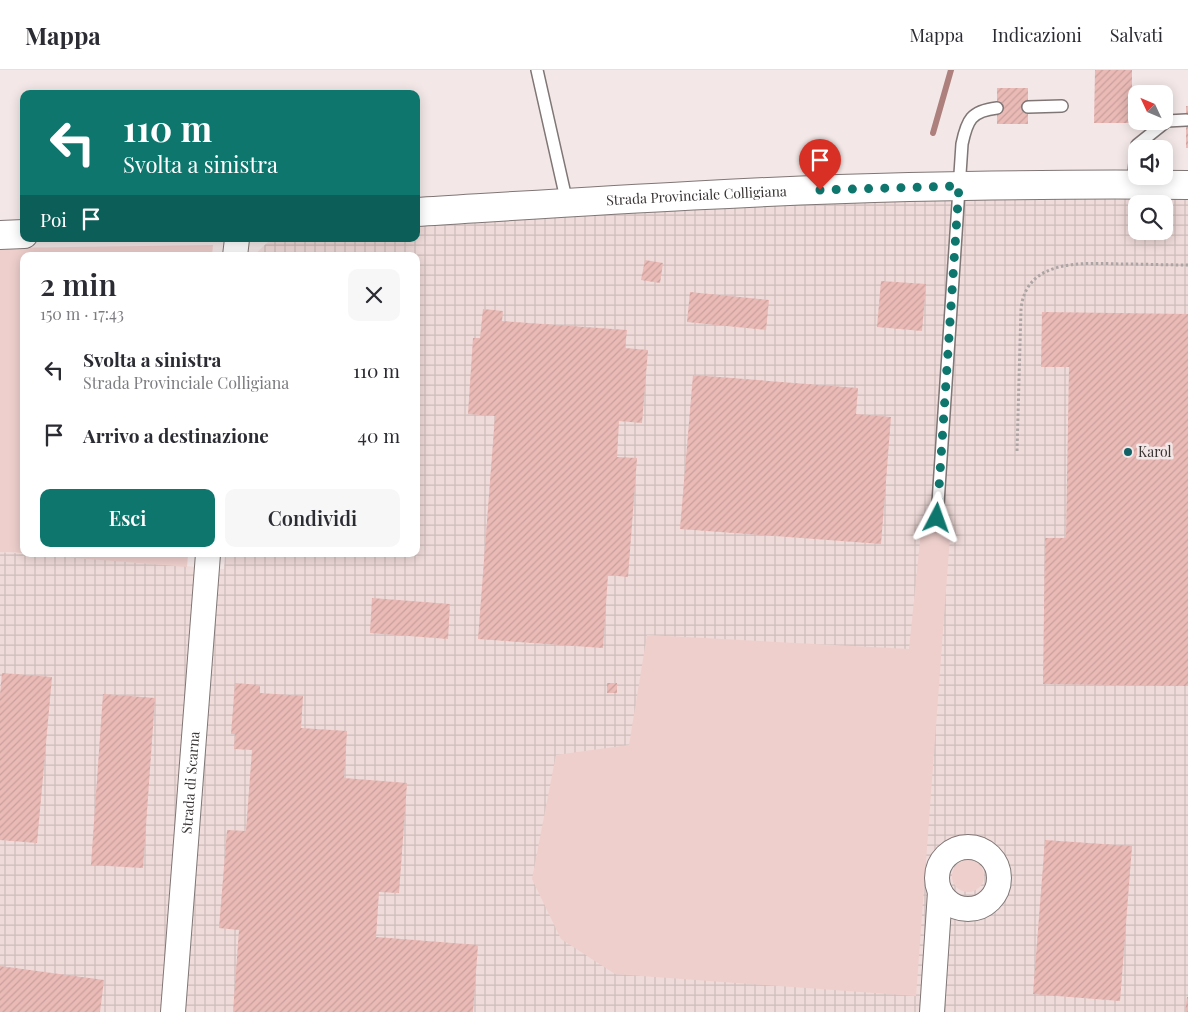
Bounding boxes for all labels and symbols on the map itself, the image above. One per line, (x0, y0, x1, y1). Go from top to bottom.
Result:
north arrow (1128, 85, 1172, 130)
pin (799, 139, 841, 190)
street label: Strada Provinciale Colligiana (606, 181, 787, 209)
place label: Karol (1138, 442, 1172, 461)
marker: Karol (1122, 446, 1134, 458)
position arrow (910, 491, 962, 543)
street label: Strada di Scarna (177, 731, 203, 835)

